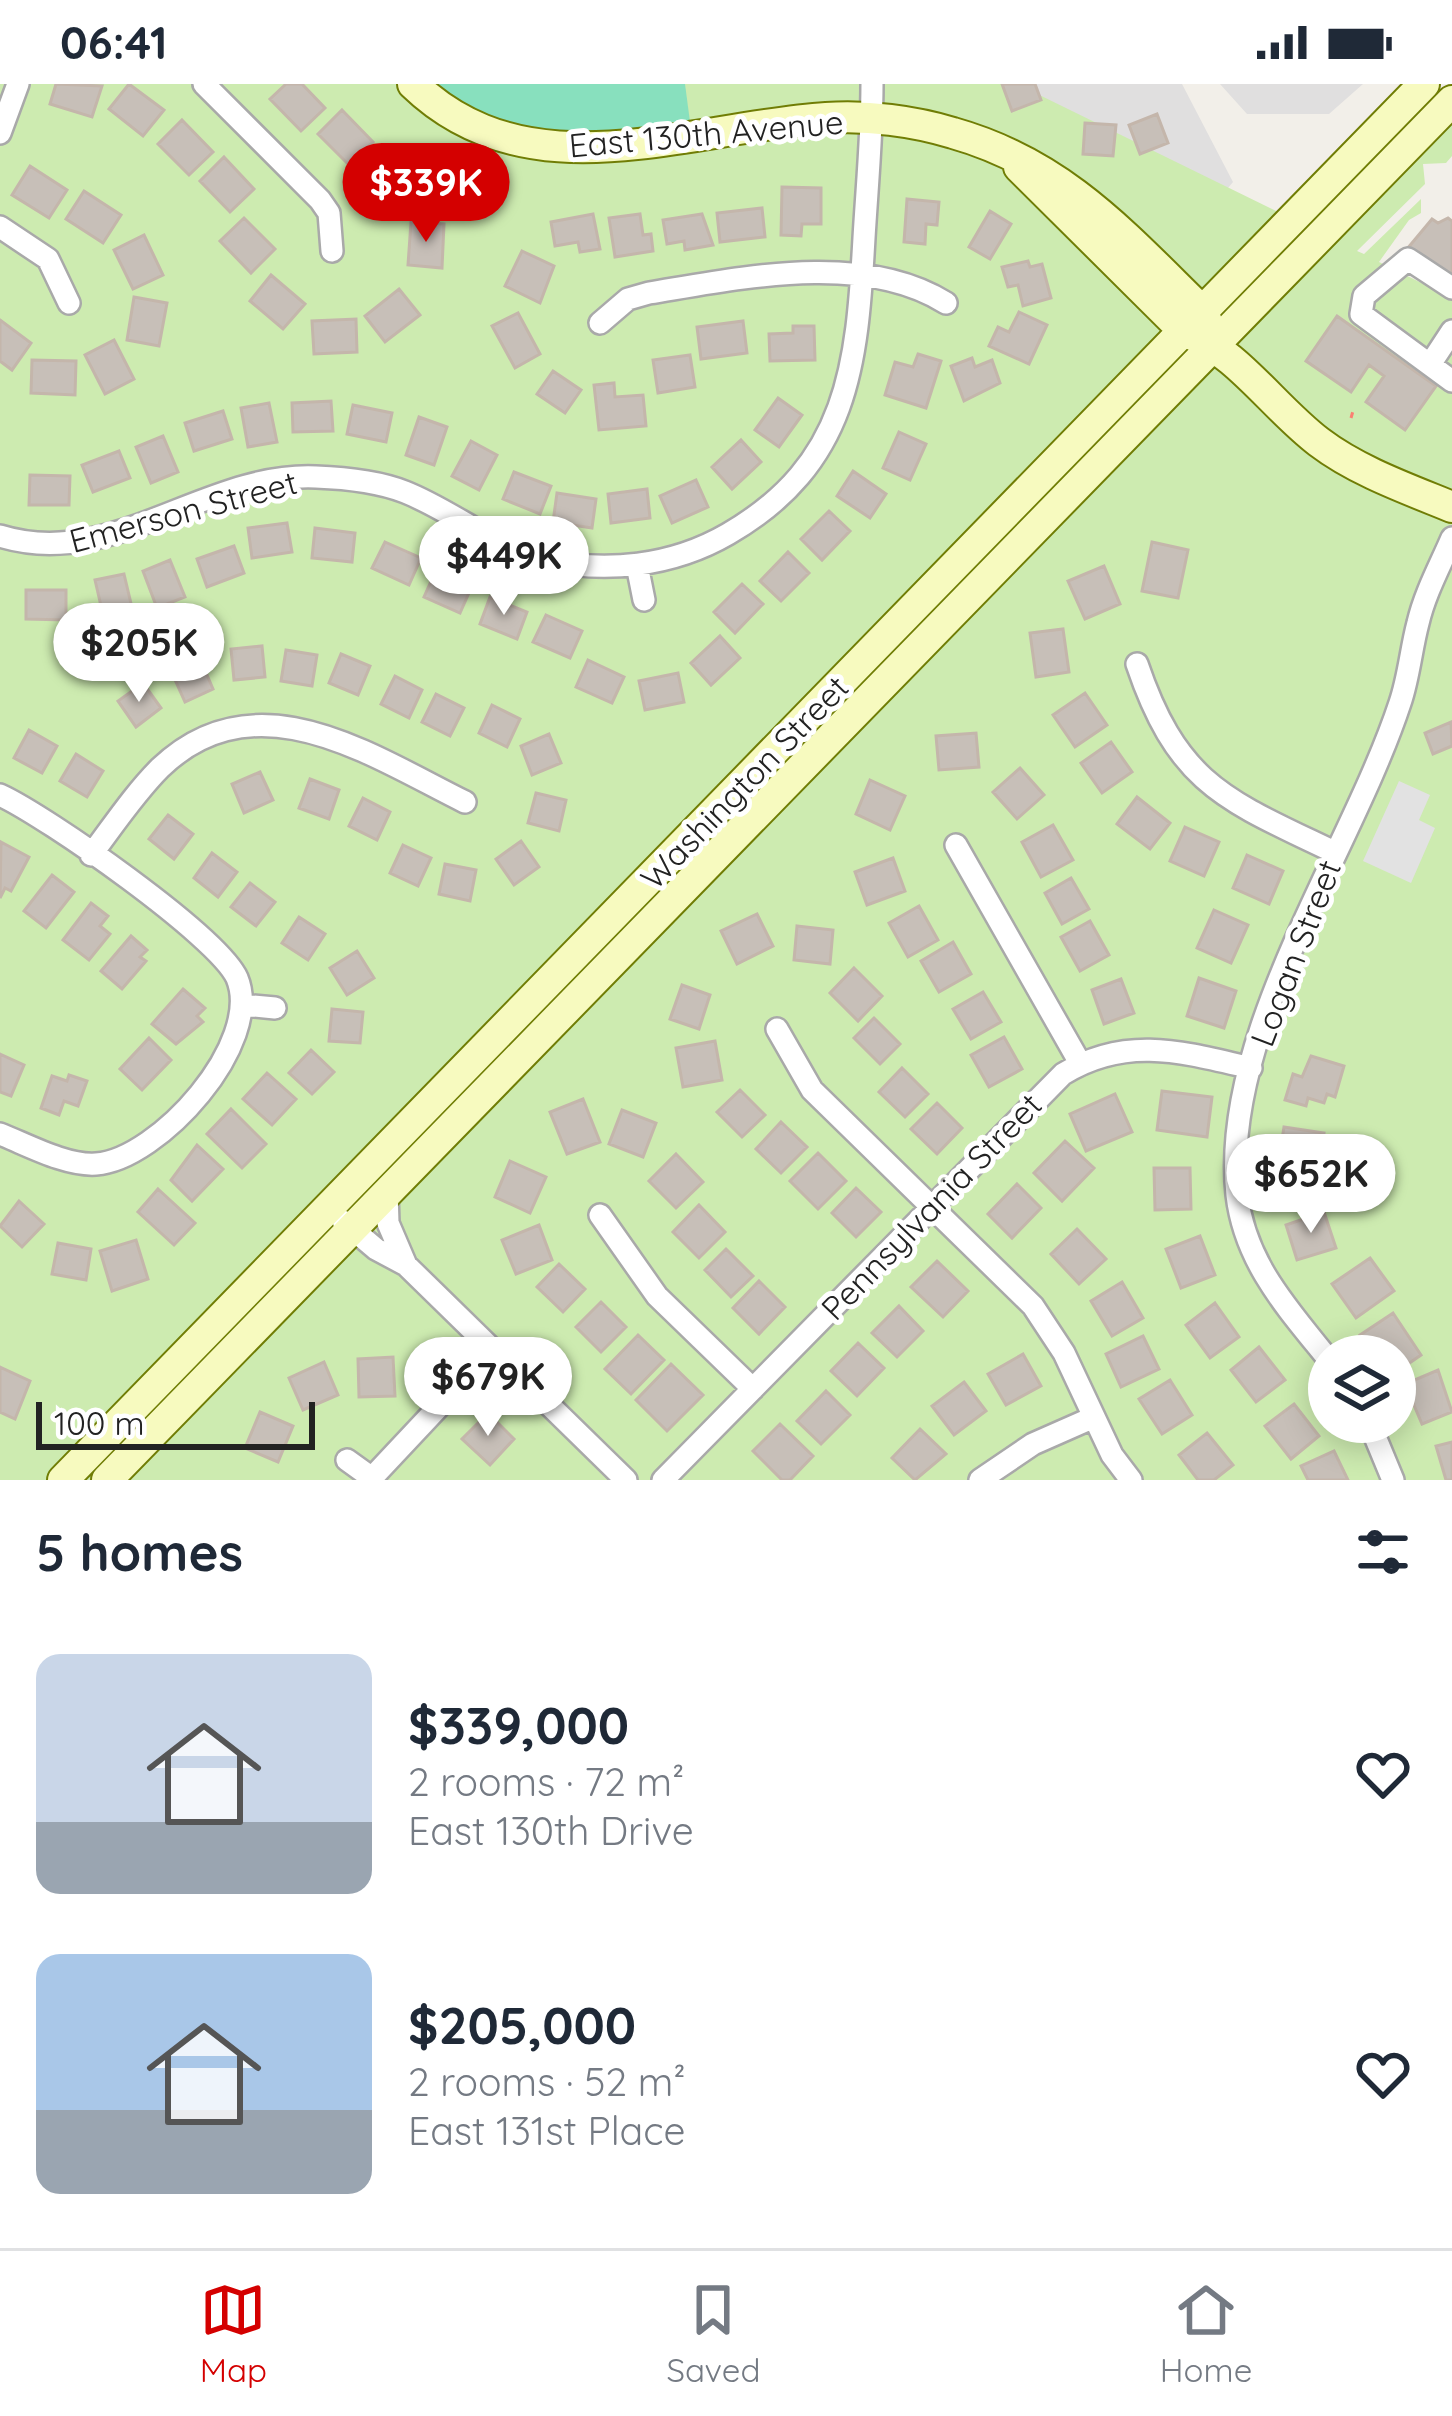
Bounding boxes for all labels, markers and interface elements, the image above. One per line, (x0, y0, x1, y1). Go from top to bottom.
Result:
text: 06:41 (60, 14, 167, 70)
street label: East 130th Avenue (567, 101, 845, 165)
pin: $339K (342, 143, 510, 245)
text: $339K (370, 157, 482, 206)
street label: Emerson Street (65, 461, 301, 561)
pin: $449K (420, 516, 588, 618)
text: $449K (446, 530, 562, 579)
pin: $205K (55, 603, 223, 705)
text: $205K (80, 617, 198, 666)
street label: Washington Street (631, 666, 857, 898)
street label: Logan Street (1241, 854, 1349, 1052)
street label: Pennsylvania Street (812, 1084, 1050, 1328)
pin: $652K (1227, 1134, 1395, 1236)
text: $652K (1253, 1148, 1369, 1197)
map controls (1308, 1335, 1416, 1443)
button: layers (1308, 1335, 1416, 1443)
pin: $679K (404, 1337, 572, 1439)
text: $679K (431, 1351, 545, 1400)
scale bar (36, 1396, 315, 1449)
text: 100 m (54, 1402, 145, 1443)
icon: filters (1350, 1519, 1416, 1585)
text: 5 homes (36, 1520, 243, 1584)
text: $339,000 (408, 1693, 629, 1757)
icon: home (132, 1702, 276, 1846)
icon: heart (1350, 1741, 1416, 1807)
text: 2 rooms · 72 m² (408, 1757, 684, 1806)
text: East 130th Drive (408, 1806, 694, 1855)
text: $205,000 (408, 1993, 636, 2057)
icon: home (132, 2002, 276, 2146)
icon: heart (1350, 2041, 1416, 2107)
text: 2 rooms · 52 m² (408, 2057, 686, 2106)
text: East 131st Place (408, 2106, 686, 2155)
tab: Map (200, 2277, 267, 2390)
tab: Saved (666, 2277, 760, 2390)
tab: Home (1160, 2277, 1252, 2390)

